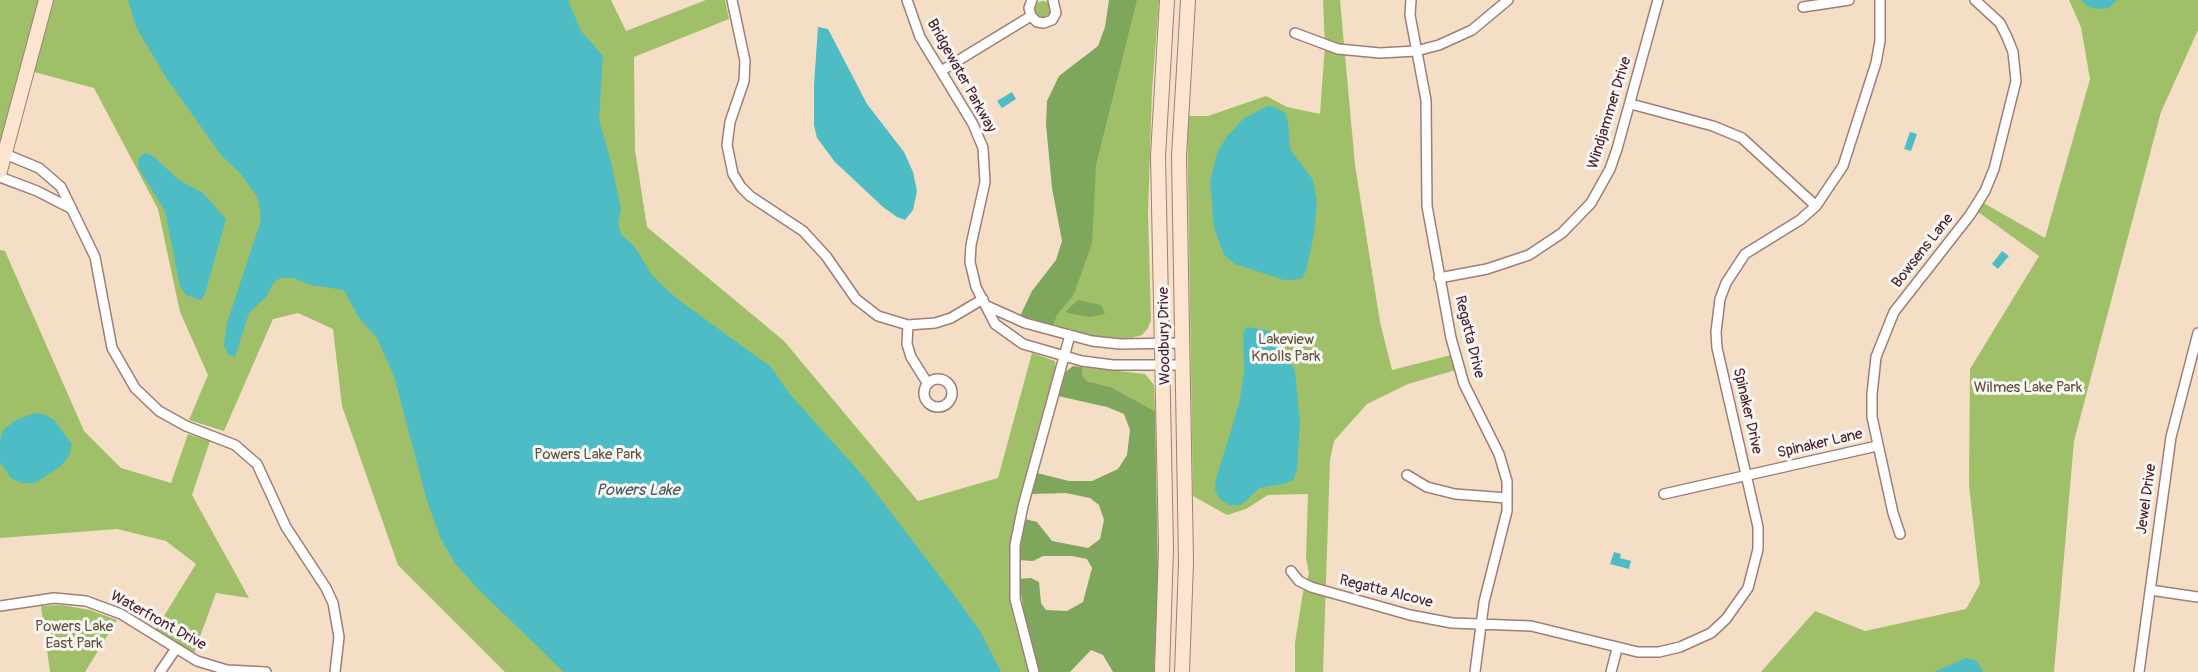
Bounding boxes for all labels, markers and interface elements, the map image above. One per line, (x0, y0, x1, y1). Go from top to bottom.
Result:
street label: Bridgewater Parkway (922, 16, 1000, 136)
street label: Windjammer Drive (1584, 55, 1636, 171)
street label: Bowsens Lane (1888, 210, 1958, 292)
street label: Woodbury Drive (1155, 287, 1175, 385)
street label: Regatta Drive (1450, 294, 1488, 380)
park label: Lakeview Knolls Park (1251, 331, 1321, 366)
street label: Spinaker Drive (1728, 366, 1766, 456)
park label: Wilmes Lake Park (1974, 379, 2082, 397)
street label: Spinaker Lane (1776, 425, 1864, 463)
park label: Powers Lake Park (534, 446, 642, 464)
street label: Jewel Drive (2133, 463, 2161, 535)
water label: Powers Lake (596, 481, 680, 501)
street label: Regatta Alcove (1337, 572, 1435, 612)
street label: Waterfront Drive (107, 587, 209, 655)
park label: Powers Lake East Park (35, 618, 113, 653)

